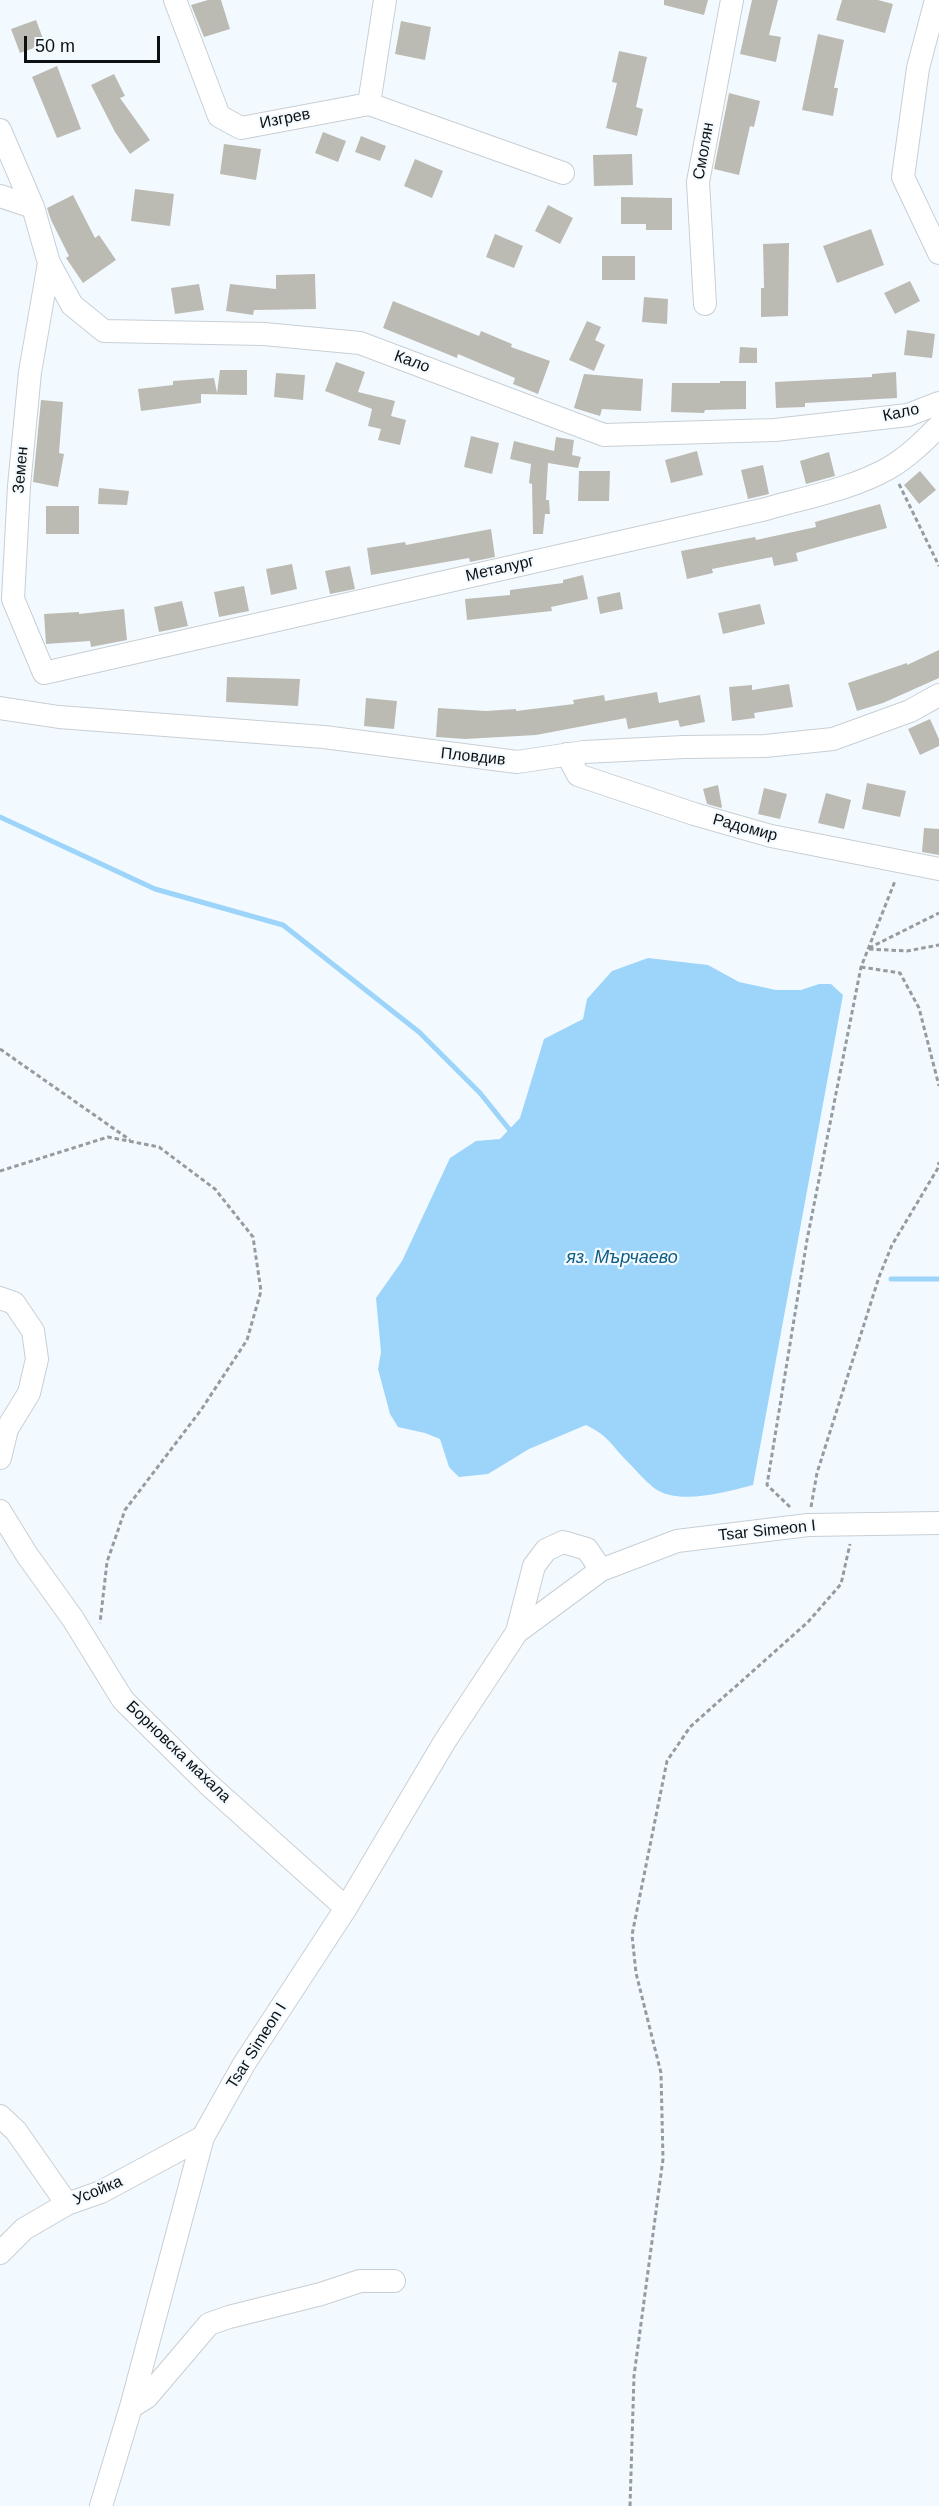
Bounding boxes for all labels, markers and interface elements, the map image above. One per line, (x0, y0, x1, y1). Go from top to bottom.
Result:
scale bar (27, 24, 164, 62)
text: 50 m (35, 36, 75, 56)
street label: Изгрев (258, 105, 312, 133)
street label: Смолян (690, 121, 718, 181)
street label: Кало (392, 347, 432, 377)
street label: Кало (881, 400, 921, 426)
street label: Земен (9, 446, 33, 494)
street label: Металург (464, 552, 536, 586)
street label: Пловдив (440, 744, 506, 770)
street label: Радомир (711, 810, 779, 846)
water label: яз. Мърчаево (566, 1247, 678, 1269)
street label: Tsar Simeon I (717, 1516, 817, 1546)
street label: Борновска махала (122, 1697, 234, 1807)
street label: Tsar Simeon I (223, 1999, 291, 2093)
street label: Усойка (71, 2172, 125, 2210)

